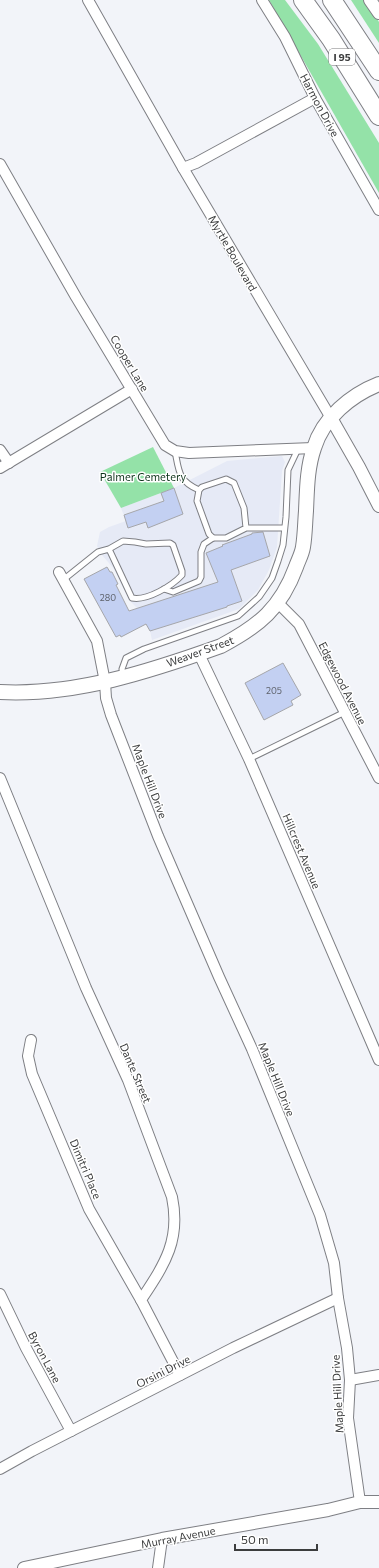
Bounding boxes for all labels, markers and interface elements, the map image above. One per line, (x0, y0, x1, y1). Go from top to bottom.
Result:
road number: I 95 (329, 49, 355, 65)
street label: Harmon Drive (298, 71, 342, 139)
street label: Myrtle Boulevard (206, 213, 260, 293)
street label: Cooper Lane (108, 332, 152, 394)
park label: Palmer Cemetery (100, 470, 186, 483)
house number: 280 (100, 592, 116, 603)
street label: Weaver Street (165, 633, 236, 669)
street label: Edgewood Avenue (316, 639, 370, 727)
house number: 205 (266, 685, 282, 696)
street label: Maple Hill Drive (130, 742, 170, 820)
street label: Hillcrest Avenue (280, 811, 324, 891)
street label: Maple Hill Drive (256, 1040, 298, 1118)
street label: Dante Street (118, 1041, 155, 1105)
street label: Dimitri Place (68, 1137, 105, 1201)
street label: Byron Lane (26, 1329, 64, 1385)
street label: Orsini Drive (134, 1352, 192, 1390)
street label: Maple Hill Drive (328, 1354, 346, 1434)
street label: Murray Avenue (140, 1523, 216, 1551)
scale bar (235, 1526, 317, 1552)
text: 50 m (241, 1532, 269, 1546)

